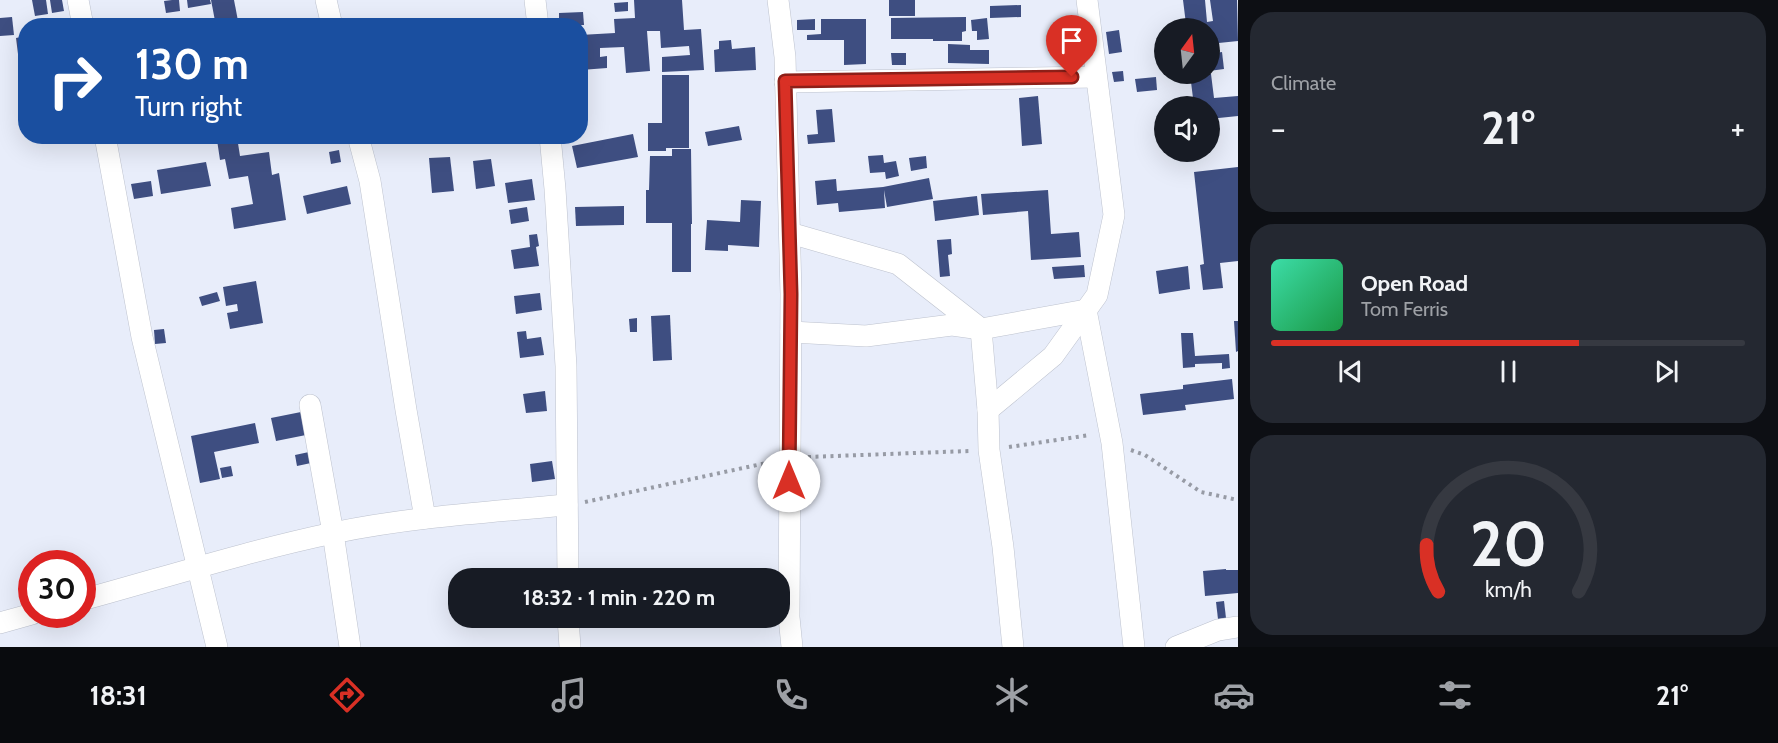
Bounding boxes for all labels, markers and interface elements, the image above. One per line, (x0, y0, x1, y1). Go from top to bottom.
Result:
pin (1046, 15, 1097, 77)
north arrow (1154, 18, 1220, 84)
map controls (1154, 18, 1220, 162)
icon: arrive (1055, 24, 1088, 57)
text: 130 m (135, 38, 249, 90)
icon: right (36, 42, 114, 120)
text: Climate (1271, 71, 1336, 95)
text: Turn right (135, 90, 242, 123)
button: sound (1154, 96, 1220, 162)
text: 21° (1481, 101, 1535, 155)
text: − (1271, 108, 1286, 148)
text: + (1730, 108, 1745, 148)
text: Open Road (1361, 270, 1468, 297)
text: Tom Ferris (1361, 297, 1448, 321)
icon: previous (1334, 355, 1367, 388)
icon: pause (1492, 355, 1525, 388)
icon: next (1650, 355, 1683, 388)
position arrow (757, 449, 821, 513)
text: 20 (1469, 506, 1547, 582)
speed limit sign: 30 (18, 550, 96, 628)
text: km/h (1485, 577, 1531, 603)
text: 18:32 · 1 min · 220 m (523, 584, 715, 611)
icon: directions (326, 674, 368, 716)
icon: music (548, 674, 590, 716)
icon: phone (770, 674, 812, 716)
icon: climate (991, 674, 1033, 716)
icon: car (1213, 674, 1255, 716)
icon: filters (1434, 674, 1476, 716)
text: 18:31 (90, 679, 147, 712)
text: 21° (1656, 679, 1688, 712)

